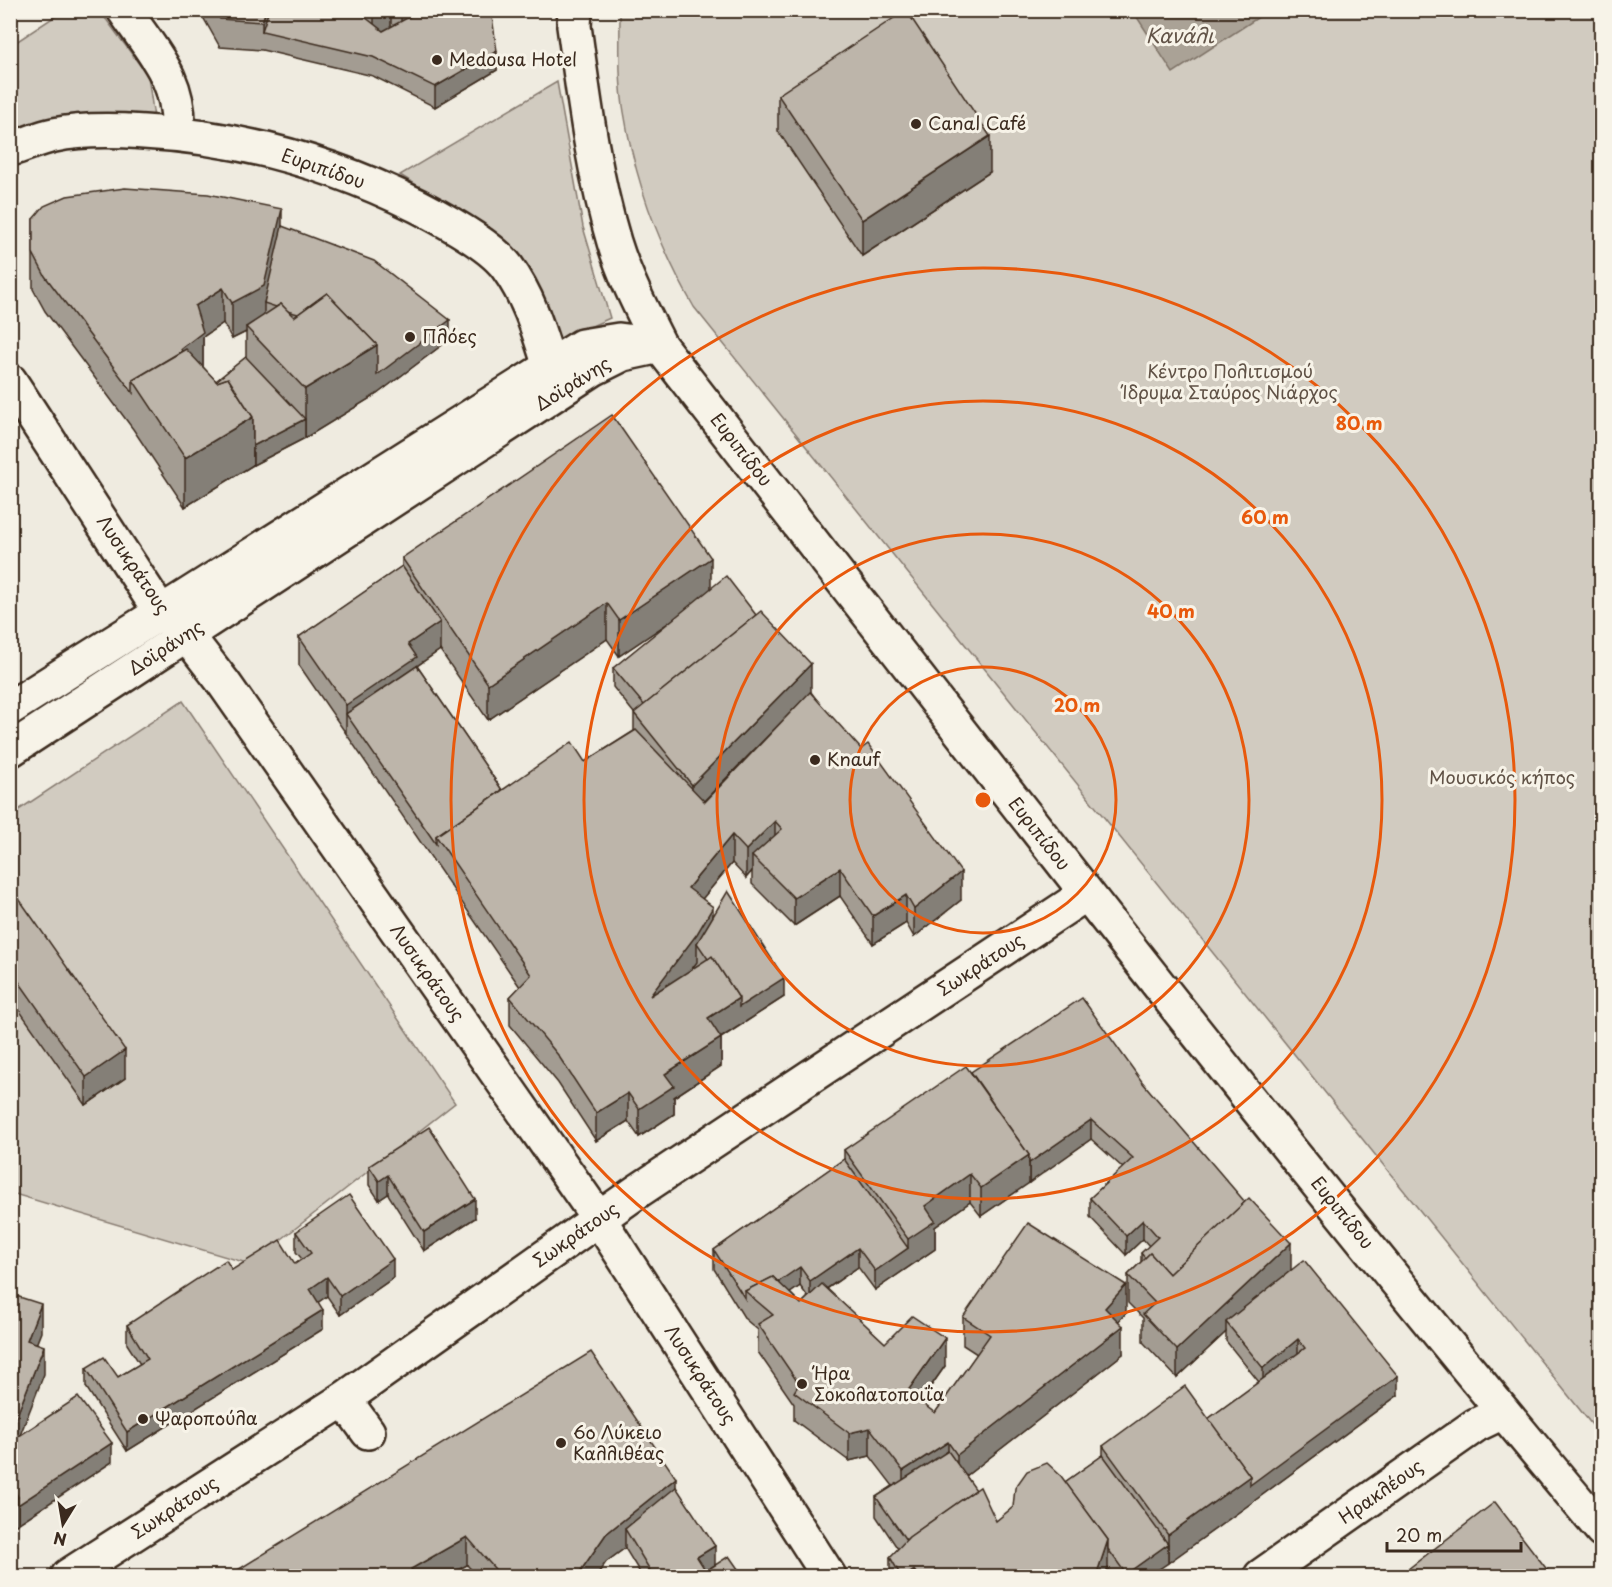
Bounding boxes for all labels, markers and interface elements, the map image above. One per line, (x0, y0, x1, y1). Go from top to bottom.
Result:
water label: Κανάλι (1146, 20, 1215, 50)
place label: Medousa Hotel (449, 45, 577, 72)
marker: Medousa Hotel (430, 53, 444, 67)
place label: Canal Café (928, 109, 1026, 136)
marker: Canal Café (909, 117, 923, 131)
street label: Ευριπίδου (278, 141, 369, 194)
place label: Πλόες (422, 322, 477, 349)
marker: Πλόες (403, 330, 417, 344)
street label: Δοϊράνης (529, 349, 615, 417)
park label: Κέντρο Πολιτισμού Ίδρυμα Σταύρος Νιάρχος (1120, 357, 1338, 405)
street label: Ευριπίδου (705, 407, 780, 492)
text: 80 m (1335, 409, 1383, 436)
text: 60 m (1241, 503, 1289, 530)
street label: Λυσικράτους (91, 509, 177, 619)
text: 40 m (1147, 597, 1195, 624)
street label: Δοϊράνης (122, 612, 208, 681)
text: 20 m (1054, 691, 1100, 718)
place label: Knauf (827, 745, 881, 772)
marker: Knauf (808, 753, 822, 767)
park label: Μουσικός κήπος (1429, 763, 1575, 790)
centre of rings (973, 790, 993, 810)
street label: Ευριπίδου (1003, 791, 1078, 876)
street label: Λυσικράτους (384, 918, 472, 1027)
street label: Σωκράτους (932, 926, 1029, 1002)
street label: Ευριπίδου (1305, 1170, 1381, 1254)
street label: Σωκράτους (527, 1194, 623, 1273)
street label: Λυσικράτους (659, 1319, 744, 1429)
place label: Ήρα Σοκολατοποιΐα (811, 1359, 945, 1407)
marker: Ήρα Σοκολατοποιΐα (795, 1377, 809, 1391)
place label: Ψαροπούλα (155, 1404, 258, 1431)
marker: Ψαροπούλα (136, 1412, 150, 1426)
place label: 6ο Λύκειο Καλλιθέας (573, 1418, 664, 1466)
marker: 6ο Λύκειο Καλλιθέας (554, 1436, 568, 1450)
street label: Ηρακλέους (1333, 1452, 1428, 1530)
street label: Σωκράτους (126, 1469, 223, 1545)
north arrow (33, 1494, 93, 1554)
scale bar (1387, 1515, 1520, 1553)
text: 20 m (1396, 1521, 1442, 1548)
text: N (51, 1527, 68, 1553)

